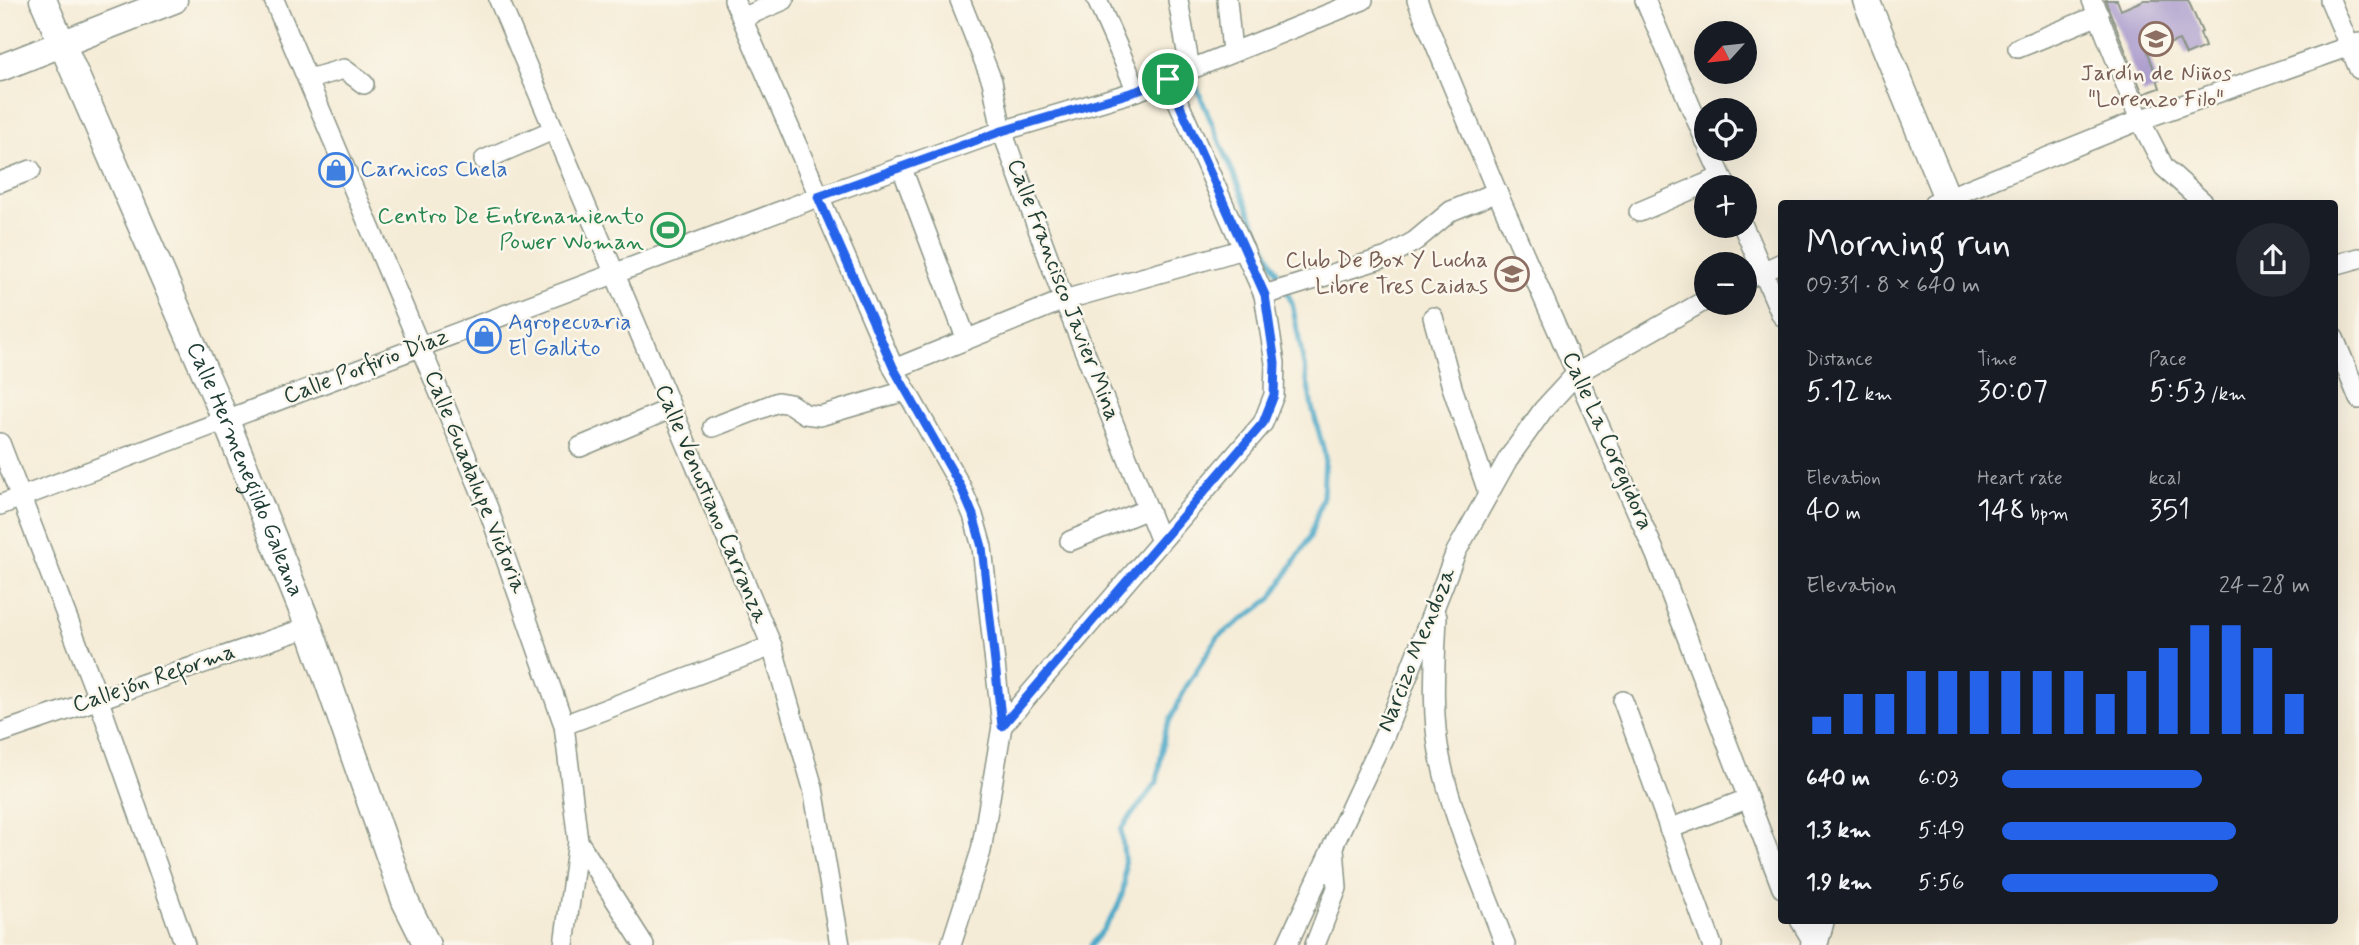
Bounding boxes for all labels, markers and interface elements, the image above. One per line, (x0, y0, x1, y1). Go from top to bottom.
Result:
school or university icon: Jardín de Niños "Lorenzo Filo" (2137, 20, 2175, 58)
north arrow (1694, 21, 1757, 84)
map controls (1694, 21, 1757, 315)
pin (1138, 49, 1198, 109)
place label: Jardín de Niños "Lorenzo Filo" (2080, 59, 2232, 115)
icon: arrive (1149, 60, 1187, 98)
button: locate (1694, 98, 1757, 161)
shop icon: Carnicos Chela (317, 151, 355, 189)
place label: Carnicos Chela (360, 155, 508, 185)
street label: Calle Francisco Javier Mina (999, 155, 1127, 425)
button: + (1694, 175, 1757, 238)
place label: Centro De Entrenamiento Power Woman (377, 202, 644, 258)
sports icon: Centro De Entrenamiento Power Woman (649, 211, 687, 249)
text: Morning run (1806, 220, 2011, 269)
button: share (2236, 223, 2310, 297)
place label: Club De Box Y Lucha Libre Tres Caidas (1285, 246, 1488, 302)
button: − (1694, 252, 1757, 315)
school or university icon: Club De Box Y Lucha Libre Tres Caidas (1493, 255, 1531, 293)
text: 09:31 · 8 × 640 m (1806, 271, 1980, 301)
place label: Agropecuaria El Gallito (508, 308, 632, 364)
shop icon: Agropecuaria El Gallito (465, 317, 503, 355)
street label: Calle Porfirio Díaz (279, 322, 453, 412)
street label: Calle Hermenegildo Galeana (179, 338, 310, 601)
street label: Calle La Coregidora (1554, 347, 1660, 535)
text: Distance (1806, 347, 1873, 372)
text: Time (1977, 347, 2017, 372)
text: Pace (2149, 347, 2186, 372)
street label: Calle Guadalupe Victoria (417, 366, 534, 598)
text: 5.12 (1806, 372, 1860, 411)
text: 30:07 (1977, 372, 2048, 411)
text: 5:53 (2149, 372, 2205, 411)
street label: Calle Venustiano Carranza (647, 380, 775, 628)
text: km (1860, 382, 1892, 407)
text: /km (2205, 382, 2247, 407)
text: Elevation (1806, 466, 1881, 491)
text: Heart rate (1977, 466, 2063, 491)
text: kcal (2149, 466, 2181, 491)
text: 40 (1806, 491, 1841, 530)
text: 148 (1977, 491, 2025, 530)
text: 351 (2149, 491, 2190, 530)
text: m (1841, 501, 1861, 526)
text: bpm (2025, 501, 2069, 526)
street label: Narcizo Mendoza (1370, 563, 1464, 736)
text: Elevation (1806, 571, 1897, 601)
text: 24–28 m (2219, 571, 2310, 601)
street label: Callejón Reforma (69, 637, 240, 722)
text: 640 m (1806, 764, 1870, 794)
text: 6:03 (1918, 764, 1959, 794)
text: 1.3 km (1806, 816, 1871, 846)
text: 5:49 (1918, 816, 1965, 846)
text: 1.9 km (1806, 868, 1872, 898)
text: 5:56 (1918, 868, 1964, 898)

